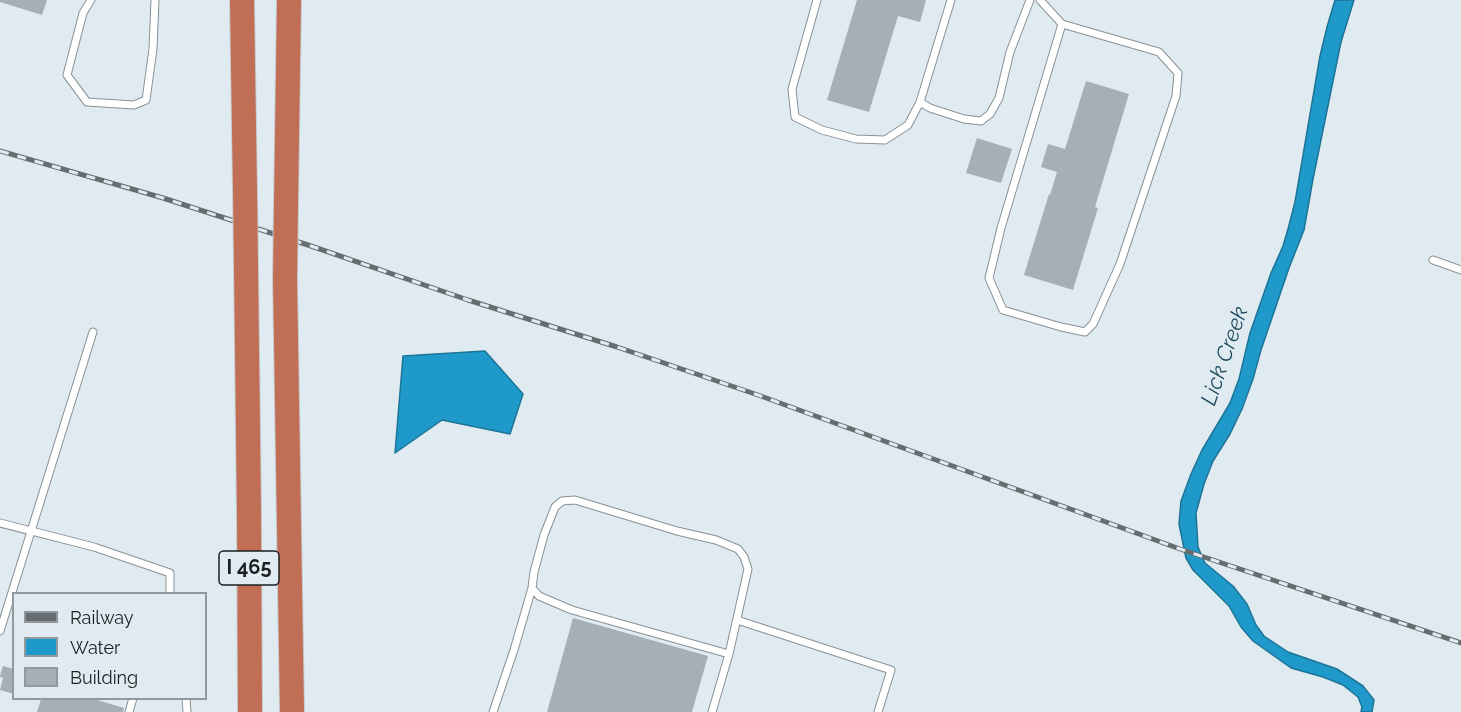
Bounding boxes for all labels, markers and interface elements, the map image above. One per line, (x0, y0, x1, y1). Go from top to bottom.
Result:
water label: Lick Creek (1196, 303, 1254, 409)
road number: I 465 (219, 551, 279, 585)
legend (12, 592, 207, 700)
text: Railway (70, 607, 134, 628)
text: Water (70, 637, 120, 658)
text: Building (70, 667, 138, 688)

